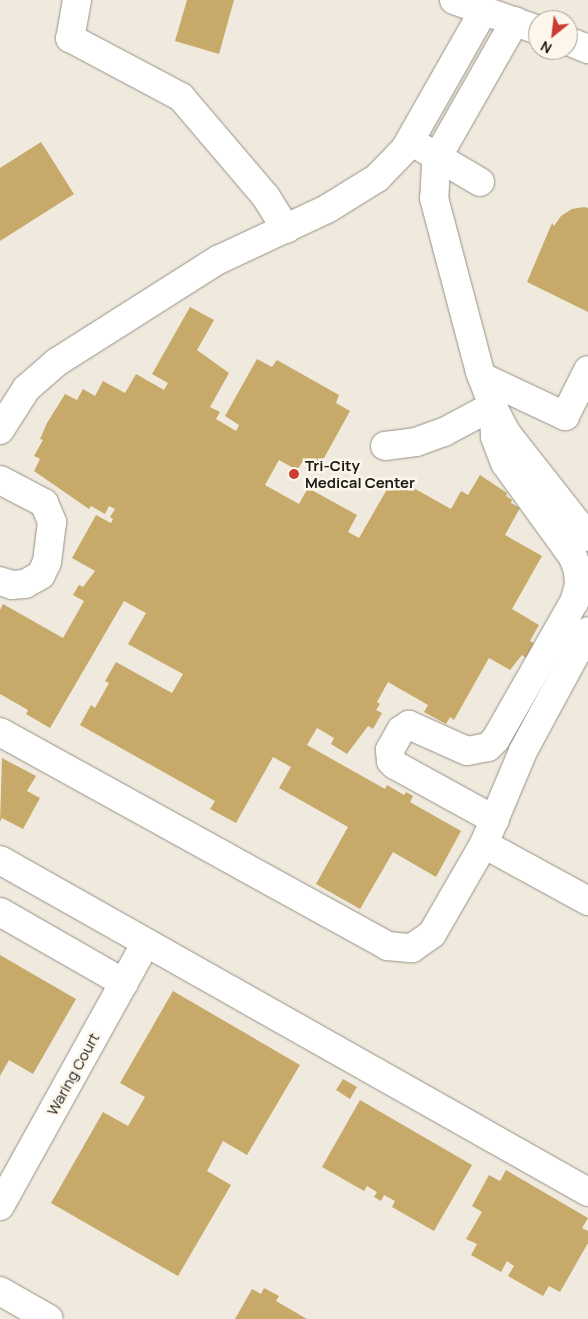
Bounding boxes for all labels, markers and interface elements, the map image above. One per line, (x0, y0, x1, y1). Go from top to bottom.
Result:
north arrow (528, 10, 578, 60)
text: N (537, 37, 555, 58)
place label: Tri-City Medical Center (305, 456, 415, 491)
marker: Tri-City Medical Center (287, 467, 301, 481)
street label: Waring Court (43, 1030, 103, 1118)

